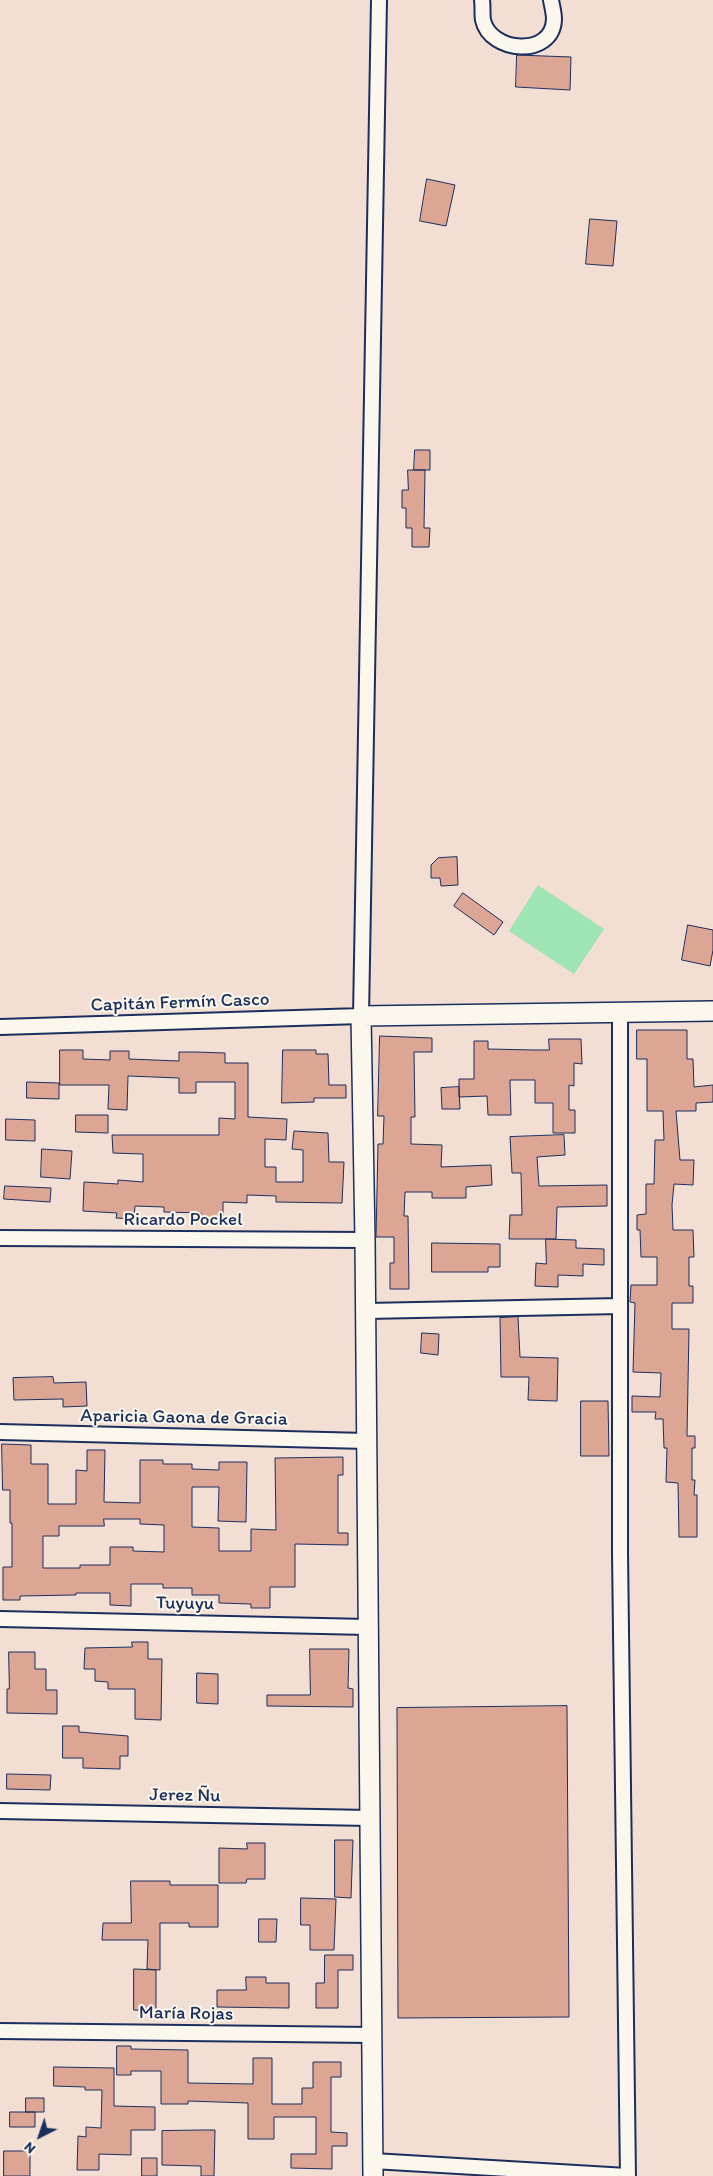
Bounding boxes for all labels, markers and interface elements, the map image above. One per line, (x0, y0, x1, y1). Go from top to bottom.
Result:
street label: Capitán Fermín Casco (90, 988, 270, 1018)
street label: Ricardo Pockel (123, 1209, 243, 1231)
street label: Aparicia Gaona de Gracia (80, 1405, 288, 1431)
street label: Tuyuyu (156, 1592, 214, 1616)
street label: Jerez Ñu (149, 1784, 221, 1808)
street label: María Rojas (139, 2002, 233, 2026)
north arrow (15, 2111, 65, 2161)
text: N (21, 2138, 39, 2157)

